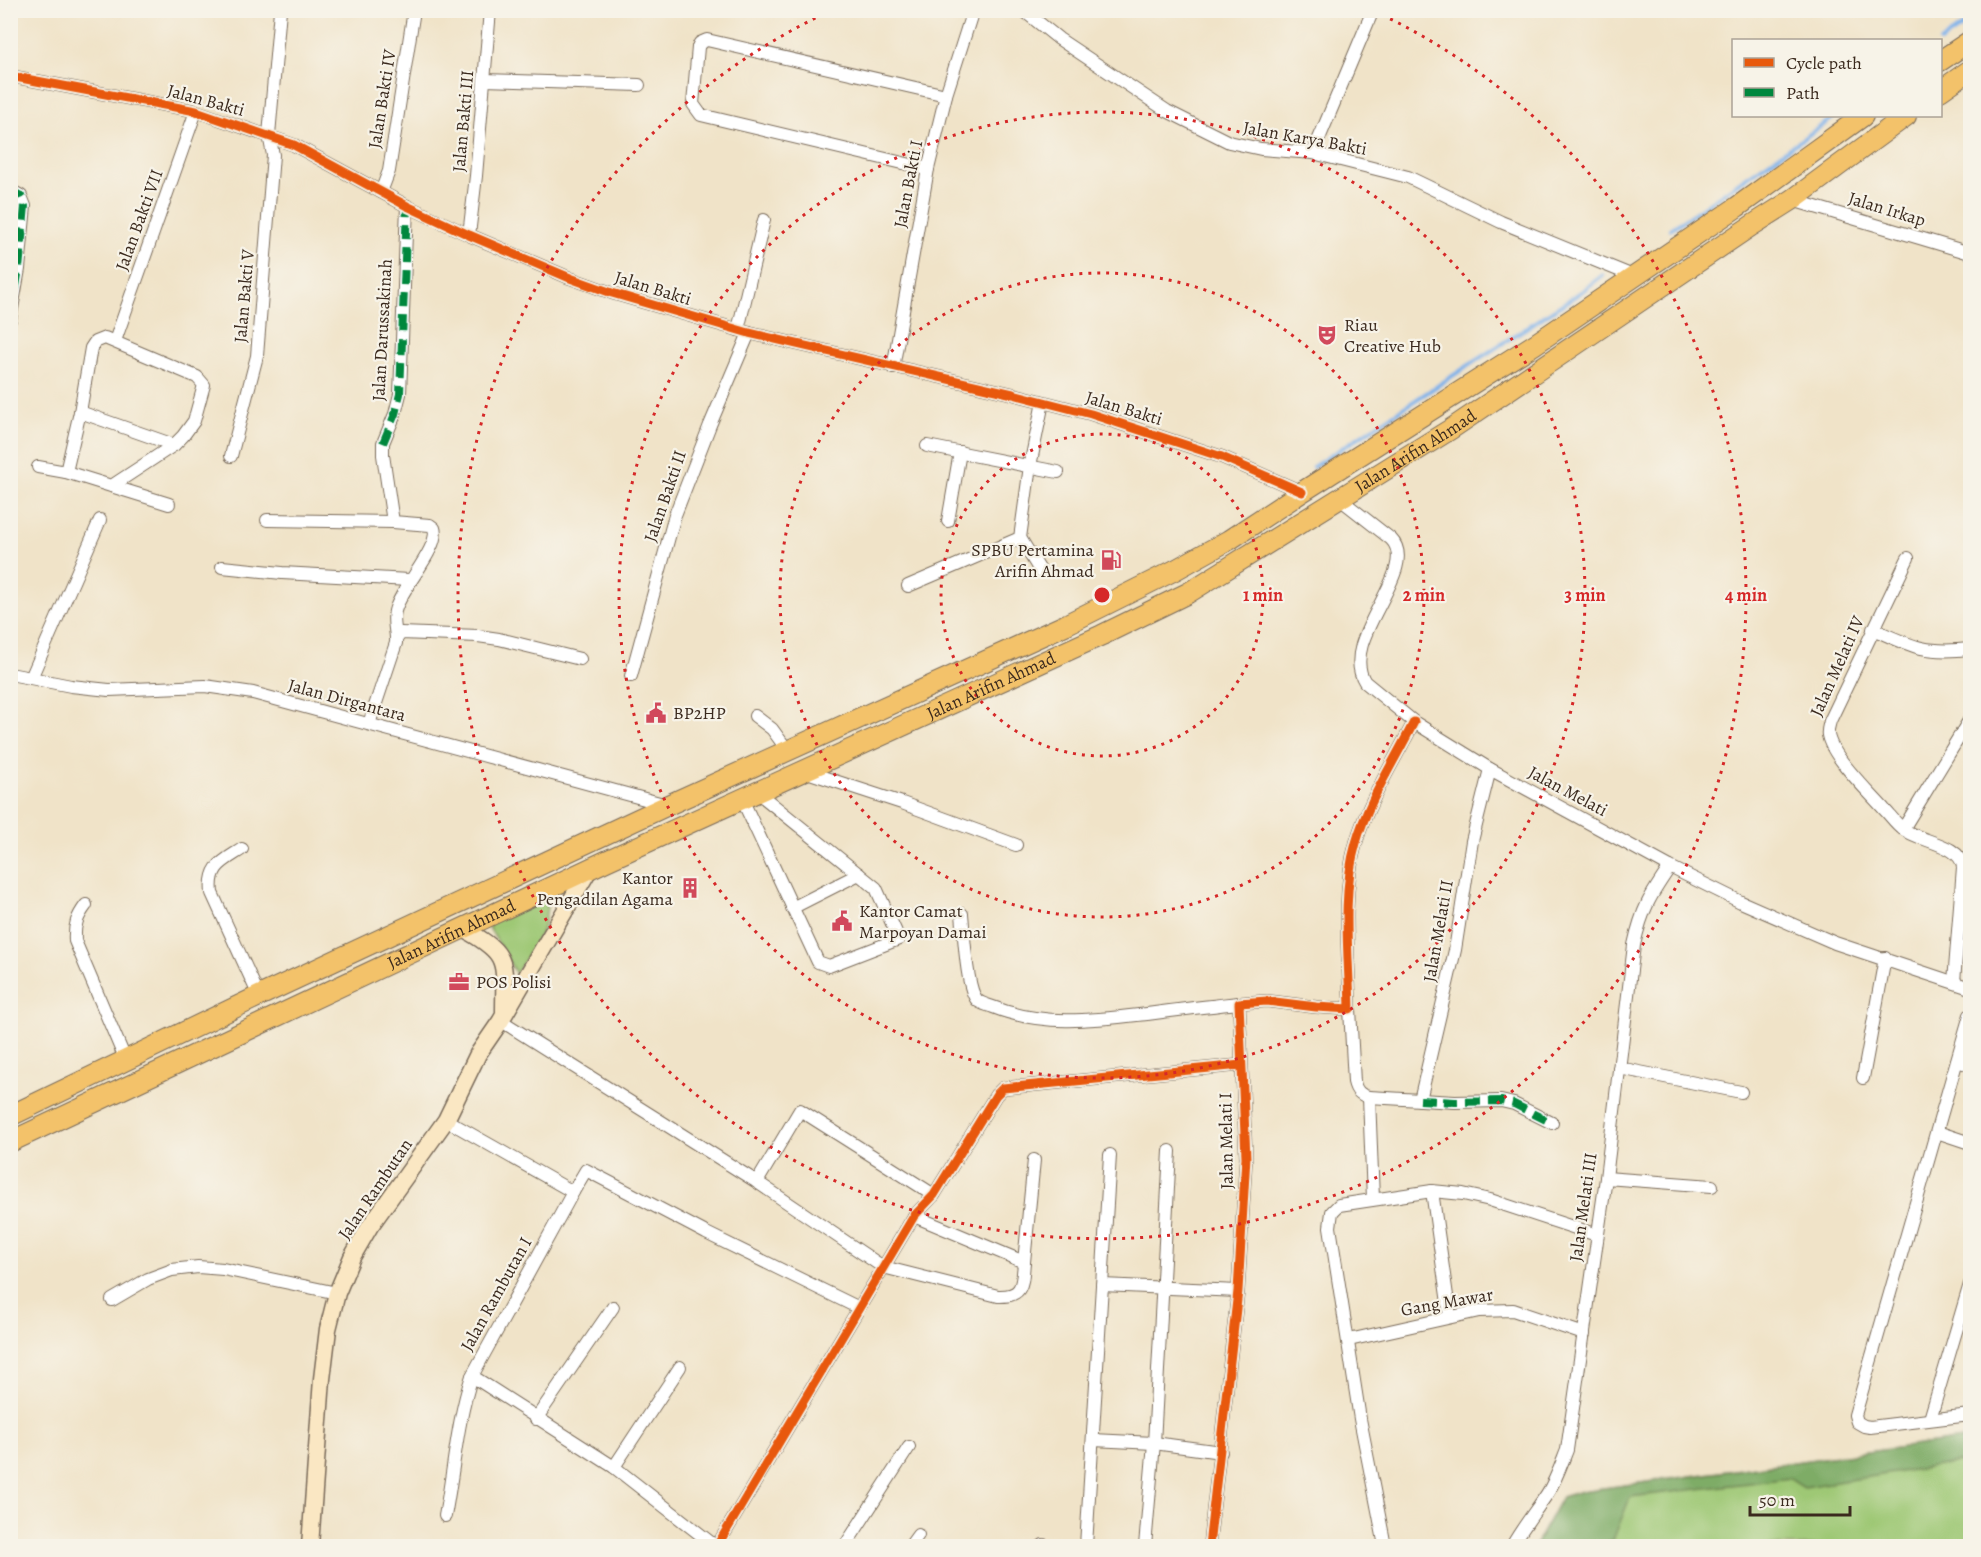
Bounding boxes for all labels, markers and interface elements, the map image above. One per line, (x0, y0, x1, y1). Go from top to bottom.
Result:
legend (1732, 39, 1942, 117)
street label: Jalan Bakti IV (362, 48, 402, 150)
text: Cycle path (1786, 51, 1862, 75)
street label: Jalan Bakti III (447, 69, 479, 173)
street label: Jalan Bakti (165, 78, 247, 122)
text: Path (1786, 81, 1820, 105)
street label: Jalan Karya Bakti (1241, 115, 1369, 161)
street label: Jalan Bakti I (888, 138, 928, 230)
street label: Jalan Bakti VII (109, 166, 169, 274)
street label: Jalan Irkap (1845, 186, 1929, 232)
street label: Jalan Bakti V (228, 248, 260, 344)
street label: Jalan Darussakinah (366, 258, 398, 402)
street label: Jalan Bakti (612, 265, 694, 311)
place label: Riau Creative Hub (1344, 313, 1441, 358)
theatre icon: Riau Creative Hub (1315, 323, 1339, 347)
street label: Jalan Bakti (1083, 385, 1165, 431)
street label: Jalan Arifin Ahmad (1350, 403, 1481, 498)
street label: Jalan Bakti II (638, 447, 692, 545)
place label: SPBU Pertamina Arifin Ahmad (971, 538, 1095, 583)
fuel station icon: SPBU Pertamina Arifin Ahmad (1099, 548, 1123, 572)
text: 1 min (1243, 583, 1283, 607)
text: 2 min (1403, 583, 1445, 607)
text: 3 min (1564, 583, 1606, 607)
text: 4 min (1725, 583, 1767, 607)
centre of rings (1092, 585, 1112, 605)
street label: Jalan Melati IV (1804, 612, 1870, 720)
street label: Jalan Arifin Ahmad (923, 646, 1060, 725)
street label: Jalan Dirgantara (285, 673, 409, 727)
public building icon: BP2HP (644, 701, 668, 725)
place label: BP2HP (673, 701, 726, 725)
street label: Jalan Melati (1524, 760, 1612, 822)
place label: Kantor Pengadilan Agama (537, 866, 674, 911)
building icon: Kantor Pengadilan Agama (678, 876, 702, 900)
street label: Jalan Melati II (1417, 878, 1459, 984)
street label: Jalan Arifin Ahmad (383, 893, 520, 974)
place label: Kantor Camat Marpoyan Damai (859, 899, 987, 944)
public building icon: Kantor Camat Marpoyan Damai (830, 909, 854, 933)
office icon: POS Polisi (447, 970, 471, 994)
place label: POS Polisi (476, 970, 551, 994)
street label: Jalan Melati I (1213, 1092, 1239, 1190)
street label: Jalan Rambutan (332, 1134, 418, 1244)
street label: Jalan Melati III (1563, 1151, 1603, 1263)
street label: Jalan Rambutan I (455, 1233, 537, 1355)
street label: Gang Mawar (1399, 1282, 1495, 1322)
scale bar (1750, 1479, 1850, 1517)
text: 50 m (1759, 1488, 1795, 1512)

